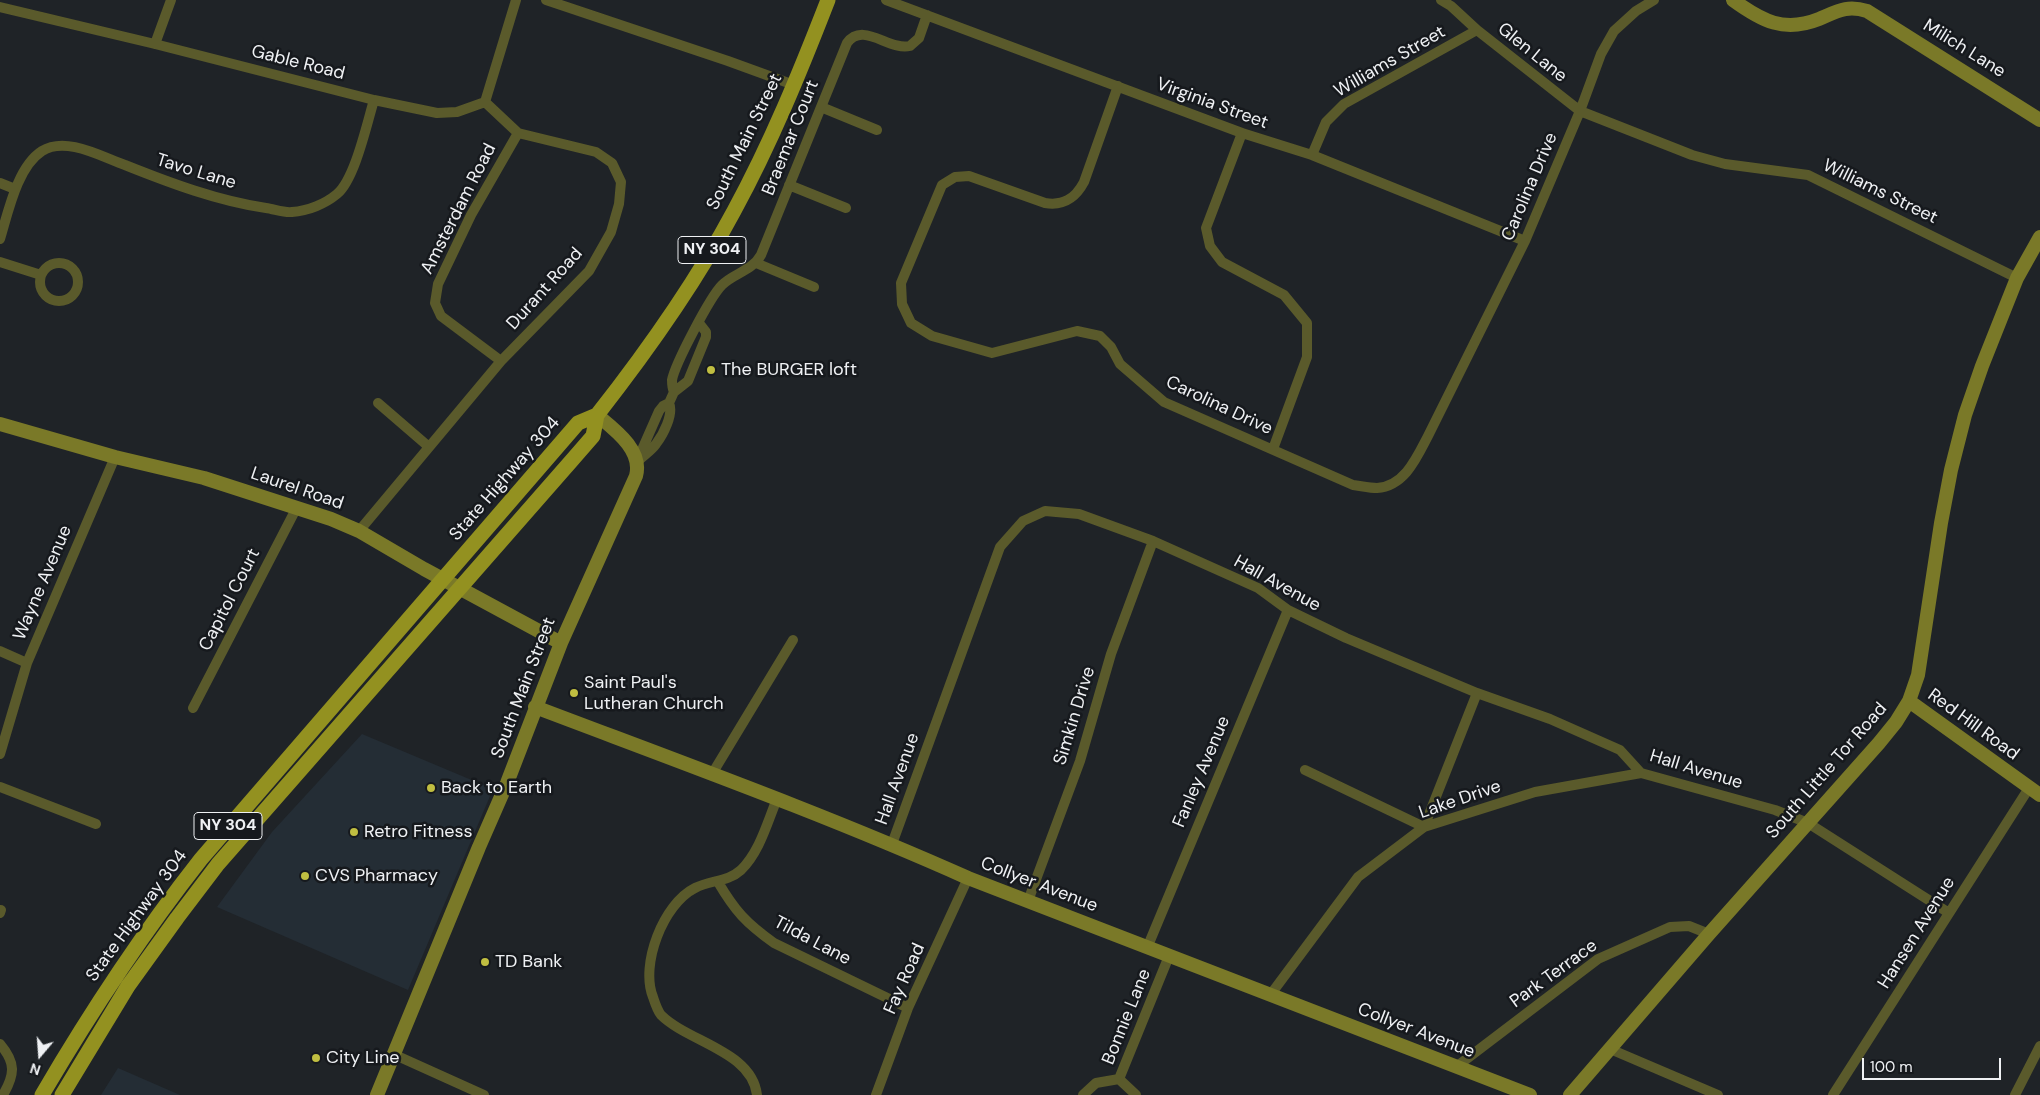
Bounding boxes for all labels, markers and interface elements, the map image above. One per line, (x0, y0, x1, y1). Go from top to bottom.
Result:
street label: Milich Lane (1919, 15, 2009, 83)
street label: Glen Lane (1493, 19, 1571, 87)
street label: Williams Street (1331, 21, 1449, 103)
street label: Gable Road (249, 41, 347, 85)
street label: South Main Street (703, 70, 787, 214)
street label: Virginia Street (1153, 74, 1271, 134)
street label: Braemar Court (758, 77, 824, 199)
street label: Carolina Drive (1497, 130, 1563, 244)
street label: Amsterdam Road (417, 140, 501, 278)
street label: Tavo Lane (153, 150, 239, 194)
street label: Williams Street (1819, 155, 1941, 229)
road number: NY 304 (678, 236, 746, 264)
street label: Durant Road (502, 243, 588, 335)
place label: The BURGER loft (721, 359, 857, 381)
marker: The BURGER loft (705, 364, 717, 376)
street label: Carolina Drive (1162, 372, 1276, 440)
street label: State Highway 304 (445, 413, 565, 545)
street label: Laurel Road (248, 463, 346, 515)
street label: Wayne Avenue (9, 522, 77, 644)
street label: Capitol Court (195, 545, 265, 655)
street label: Hall Avenue (1230, 551, 1324, 617)
street label: South Main Street (487, 615, 561, 761)
street label: Simkin Drive (1050, 664, 1100, 768)
place label: Saint Paul's Lutheran Church (584, 672, 724, 714)
street label: Red Hill Road (1923, 685, 2023, 765)
marker: Saint Paul's Lutheran Church (568, 687, 580, 699)
street label: South Little Tor Road (1762, 699, 1892, 843)
street label: Fanley Avenue (1169, 713, 1235, 831)
street label: Hall Avenue (871, 730, 925, 828)
street label: Hall Avenue (1647, 746, 1745, 794)
street label: Lake Drive (1416, 776, 1504, 824)
place label: Back to Earth (441, 777, 552, 799)
marker: Back to Earth (425, 782, 437, 794)
road number: NY 304 (194, 812, 262, 839)
place label: Retro Fitness (364, 821, 473, 843)
marker: Retro Fitness (348, 826, 360, 838)
street label: State Highway 304 (82, 846, 192, 986)
street label: Collyer Avenue (977, 853, 1101, 917)
place label: CVS Pharmacy (315, 865, 438, 887)
marker: CVS Pharmacy (299, 870, 311, 882)
street label: Hansen Avenue (1874, 873, 1960, 993)
street label: Tilda Lane (770, 912, 854, 970)
street label: Park Terrace (1506, 935, 1602, 1013)
street label: Fay Road (880, 940, 930, 1018)
place label: TD Bank (495, 951, 562, 973)
marker: TD Bank (479, 956, 491, 968)
street label: Bonnie Lane (1098, 966, 1156, 1068)
street label: Collyer Avenue (1354, 999, 1478, 1063)
north arrow (15, 1030, 65, 1080)
place label: City Line (326, 1047, 399, 1069)
scale bar (1865, 1048, 2004, 1080)
marker: City Line (310, 1052, 322, 1064)
text: 100 m (1870, 1057, 1913, 1077)
text: N (28, 1059, 43, 1079)

